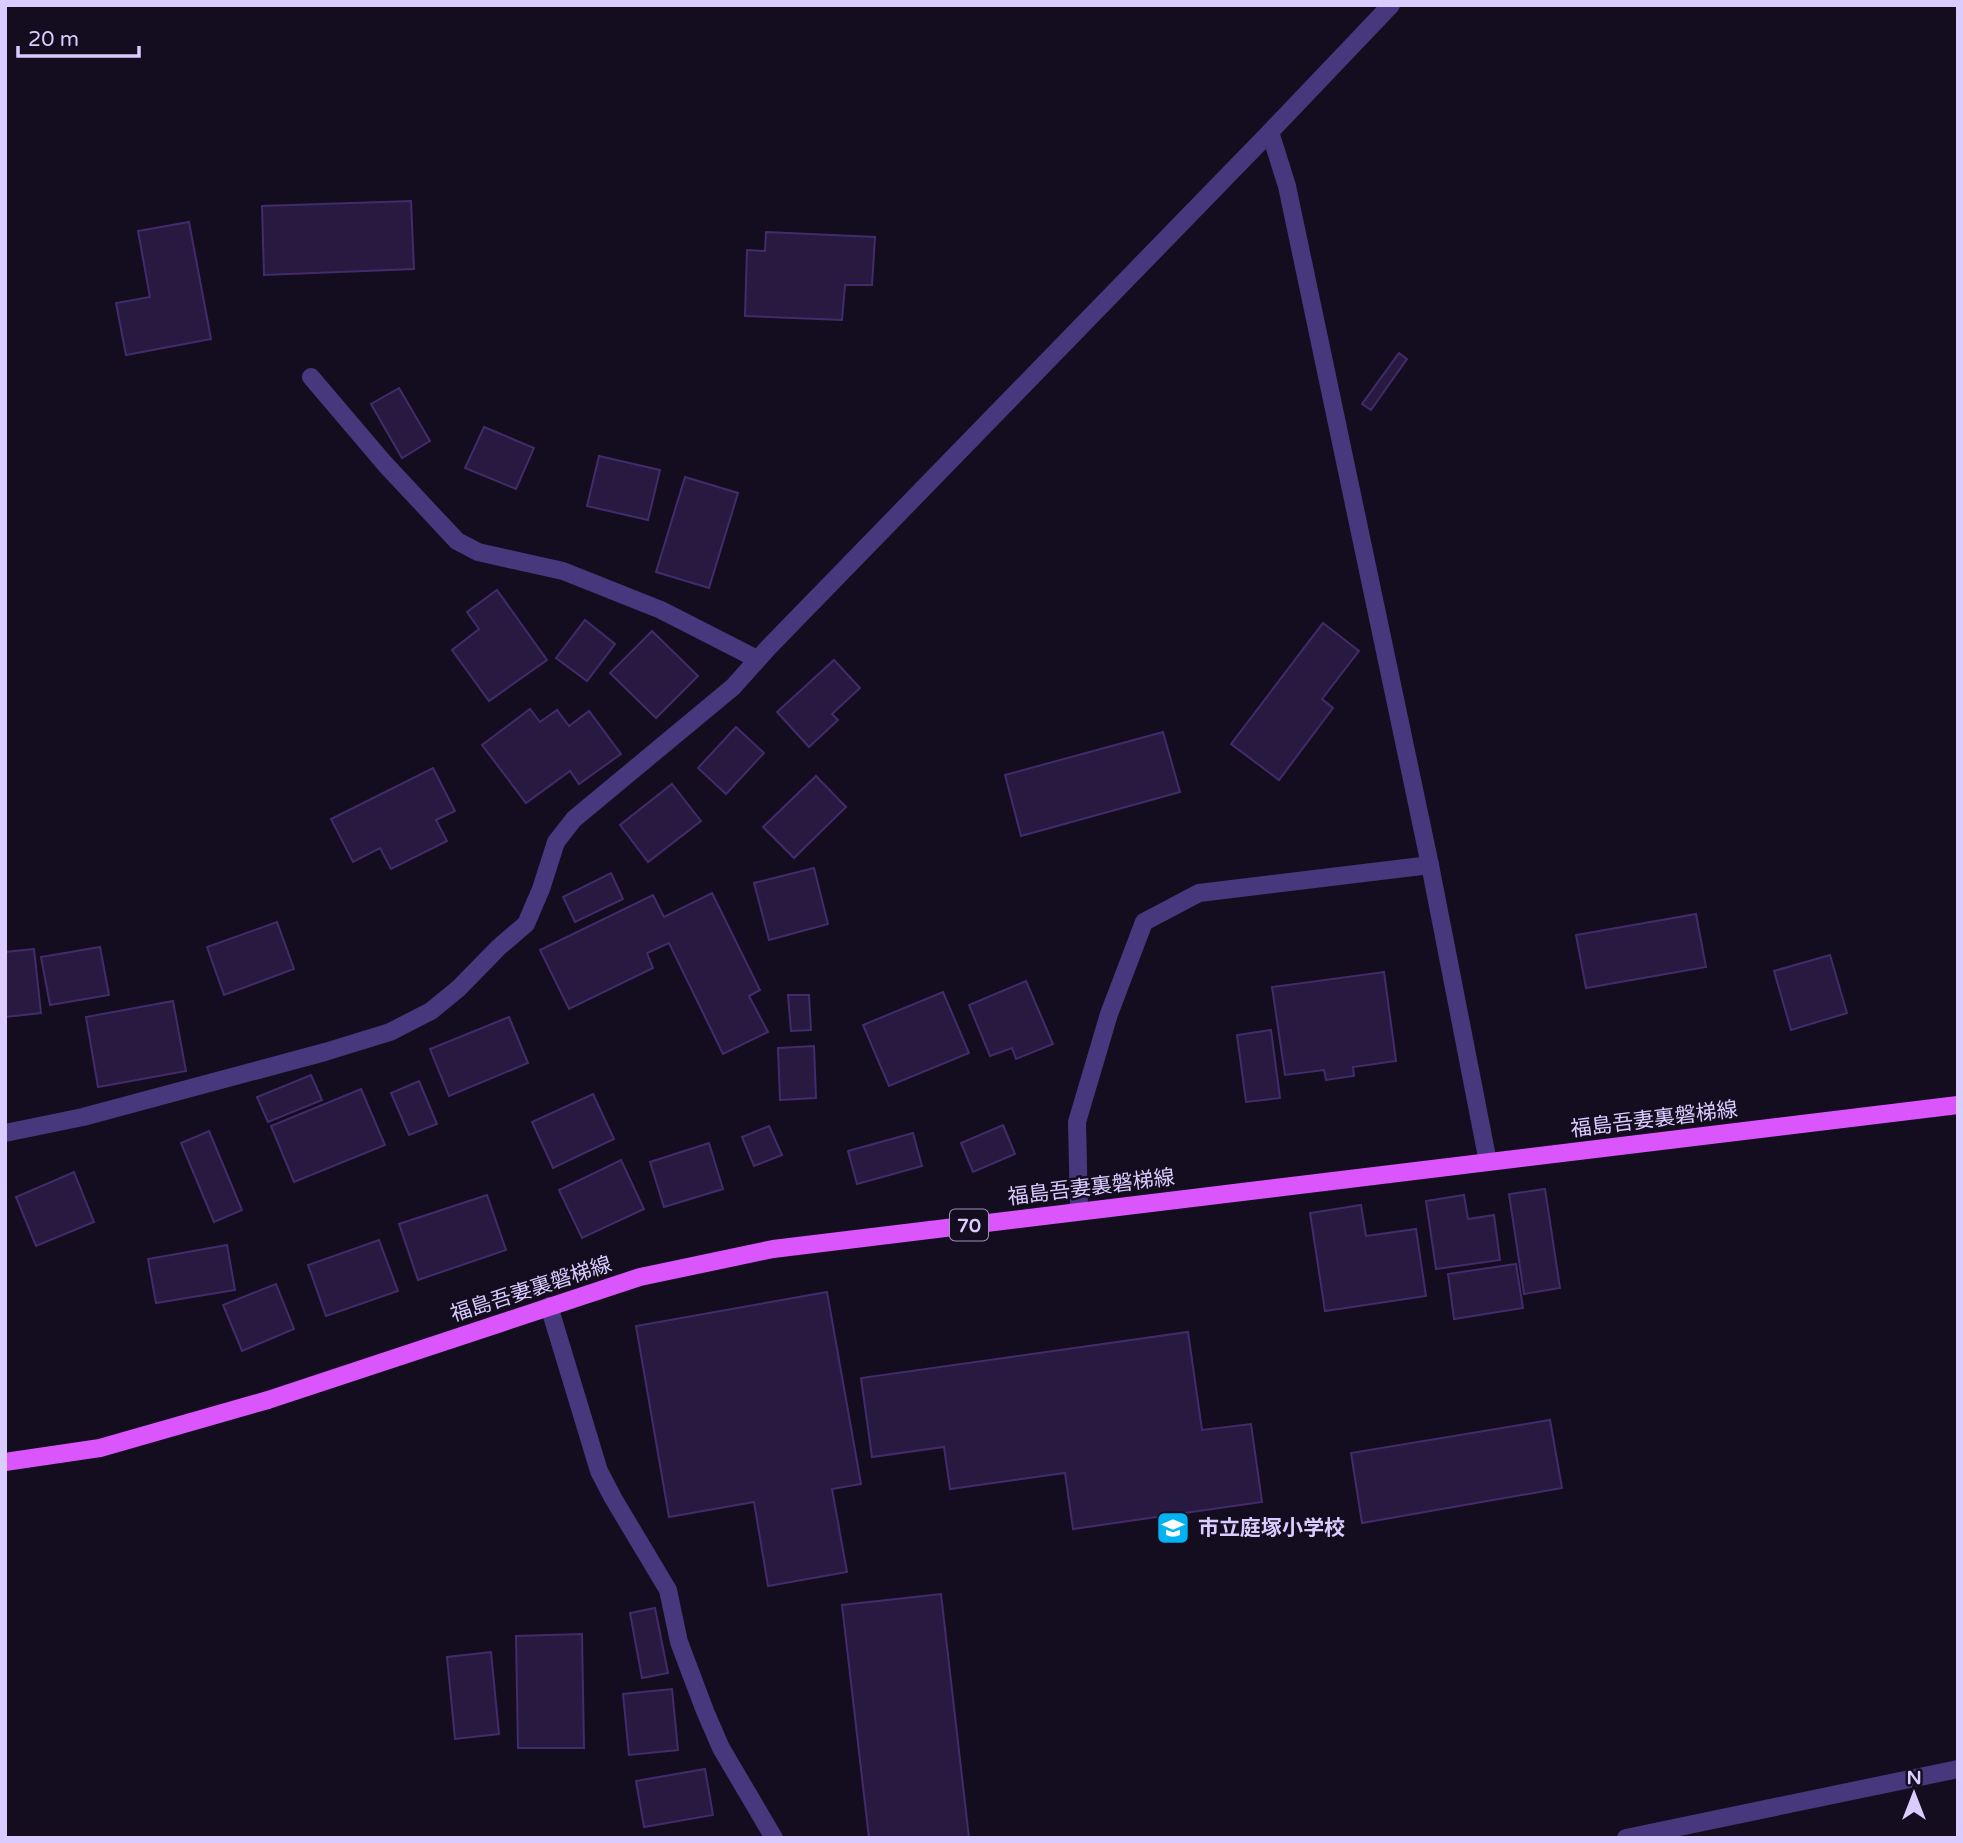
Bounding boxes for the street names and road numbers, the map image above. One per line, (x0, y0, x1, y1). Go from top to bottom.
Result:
street label: 福島吾妻裏磐梯線 (1569, 1097, 1739, 1142)
street label: 福島吾妻裏磐梯線 (1006, 1165, 1176, 1210)
road number: 70 (950, 1210, 988, 1240)
street label: 福島吾妻裏磐梯線 (447, 1252, 615, 1327)

